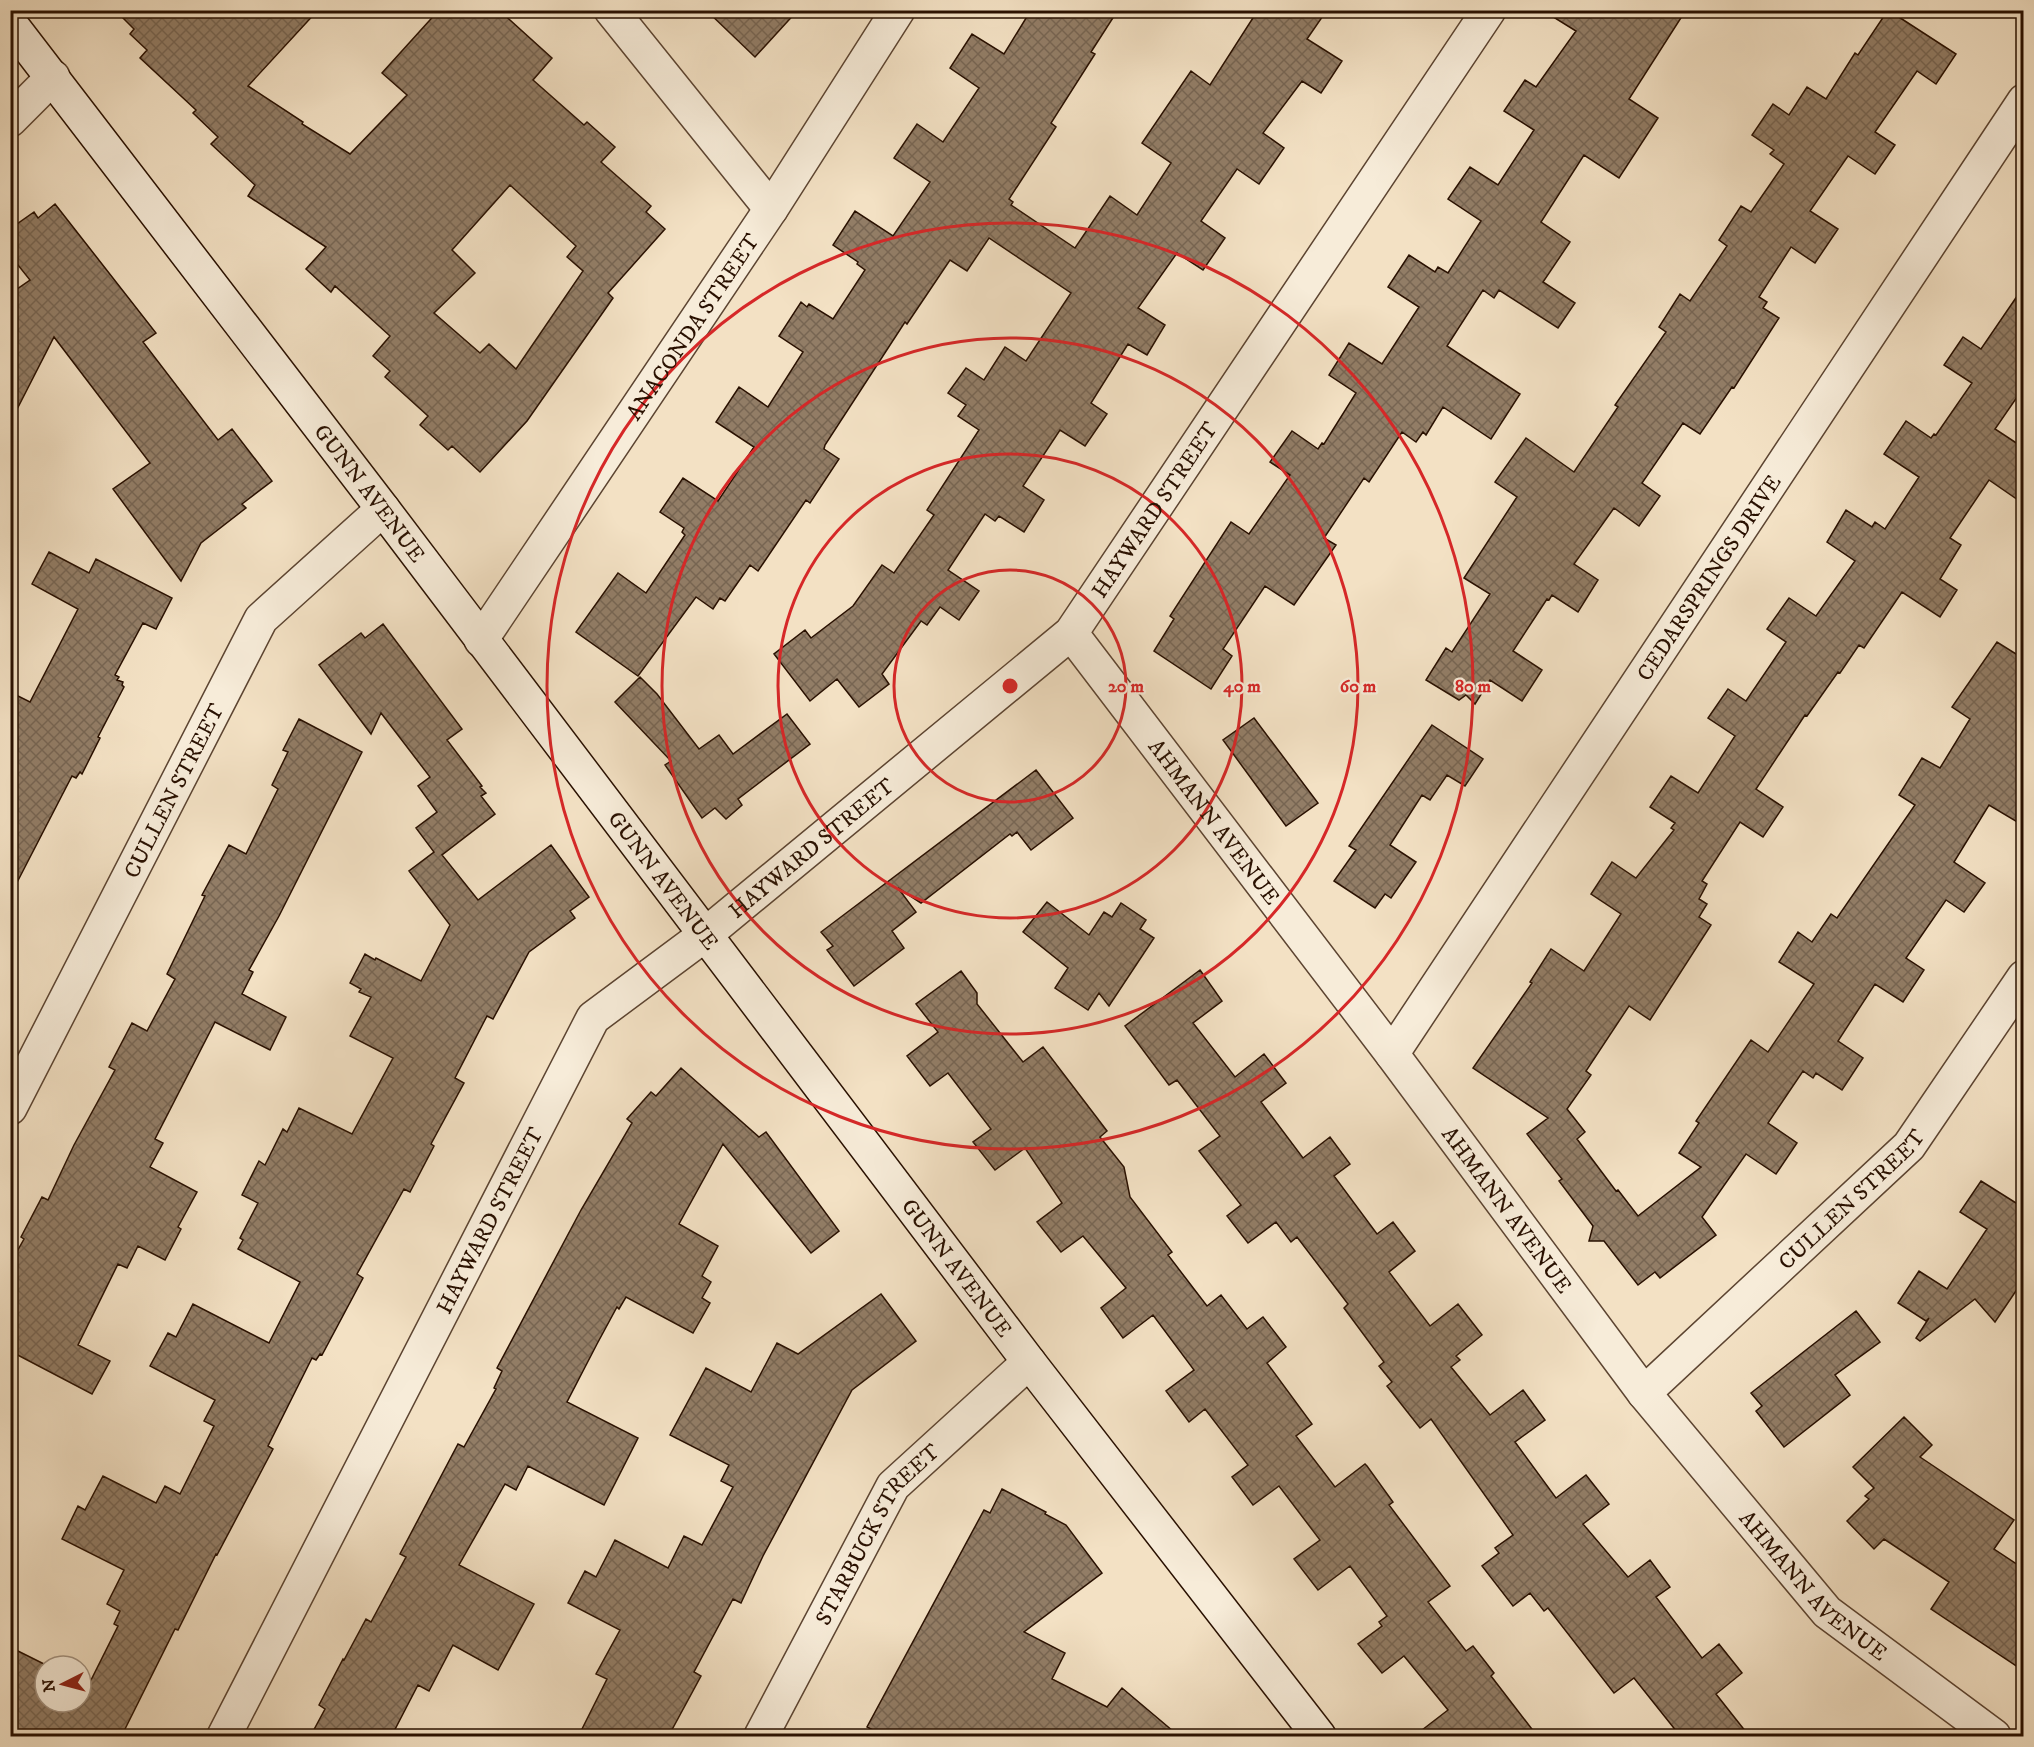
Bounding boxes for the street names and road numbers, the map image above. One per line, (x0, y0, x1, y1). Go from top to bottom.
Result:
street label: ANACONDA STREET (621, 229, 766, 426)
street label: HAYWARD STREET (1086, 417, 1224, 603)
street label: GUNN AVENUE (308, 419, 430, 568)
street label: CEDARSPRINGS DRIVE (1631, 470, 1787, 686)
street label: CULLEN STREET (118, 699, 230, 883)
street label: AHMANN AVENUE (1142, 734, 1285, 910)
street label: HAYWARD STREET (724, 772, 900, 925)
street label: GUNN AVENUE (602, 806, 724, 956)
street label: AHMANN AVENUE (1435, 1122, 1577, 1299)
street label: HAYWARD STREET (431, 1123, 550, 1319)
street label: CULLEN STREET (1773, 1124, 1932, 1276)
street label: GUNN AVENUE (895, 1194, 1017, 1343)
street label: STARBUCK STREET (810, 1438, 946, 1630)
street label: AHMANN AVENUE (1733, 1506, 1892, 1667)

